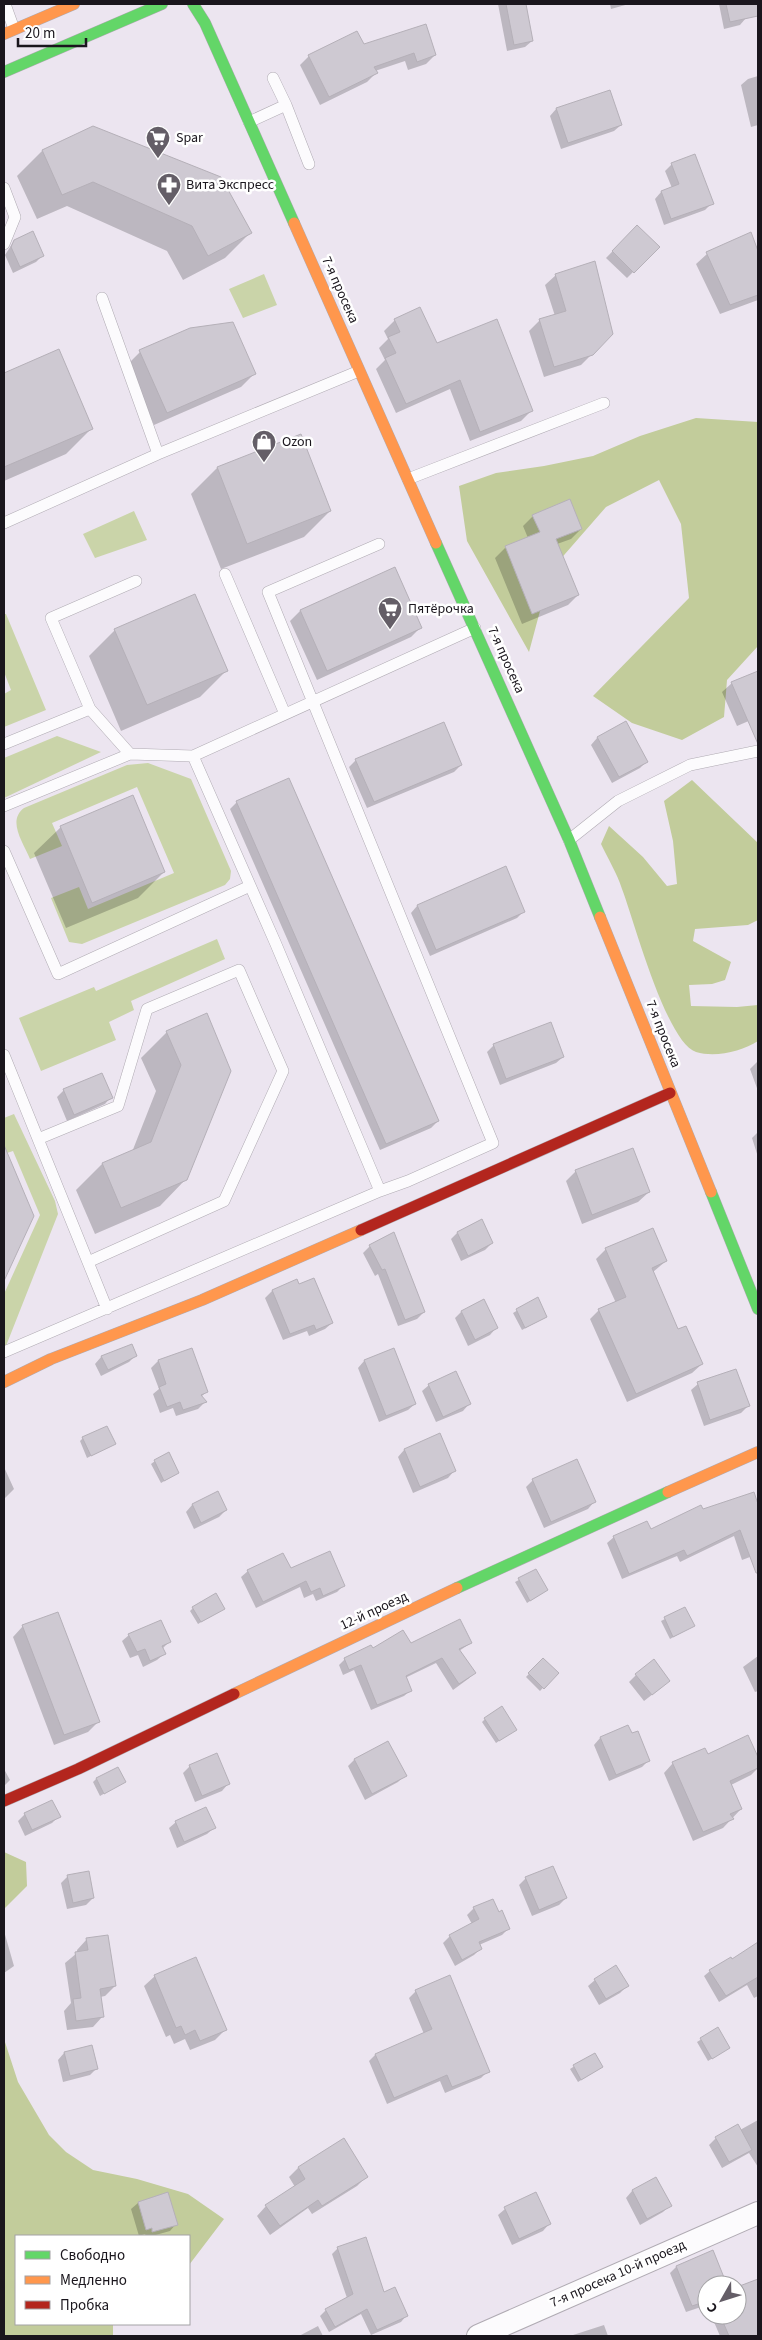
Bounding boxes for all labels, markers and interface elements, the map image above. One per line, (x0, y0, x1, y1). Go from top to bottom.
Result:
scale bar (18, 15, 85, 47)
text: 20 m (25, 23, 55, 44)
supermarket icon: Spar (145, 125, 171, 159)
place label: Spar (176, 128, 203, 148)
pharmacy icon: Вита Экспресс (156, 172, 182, 206)
place label: Вита Экспресс (186, 175, 275, 195)
street label: 7-я просека (316, 253, 364, 327)
shop icon: Ozon (251, 429, 277, 463)
place label: Ozon (282, 432, 312, 452)
supermarket icon: Пятёрочка (377, 596, 403, 630)
place label: Пятёрочка (408, 599, 474, 619)
street label: 7-я просека (482, 623, 530, 697)
street label: 7-я просека (640, 997, 686, 1071)
street label: 12-й проезд (337, 1586, 412, 1635)
legend (15, 2235, 190, 2325)
street label: 7-я просека 10-й проезд (547, 2235, 690, 2313)
text: Свободно (60, 2245, 125, 2266)
text: Медленно (60, 2270, 127, 2291)
north arrow (697, 2275, 747, 2325)
text: Пробка (60, 2295, 109, 2316)
text: С (702, 2298, 723, 2317)

